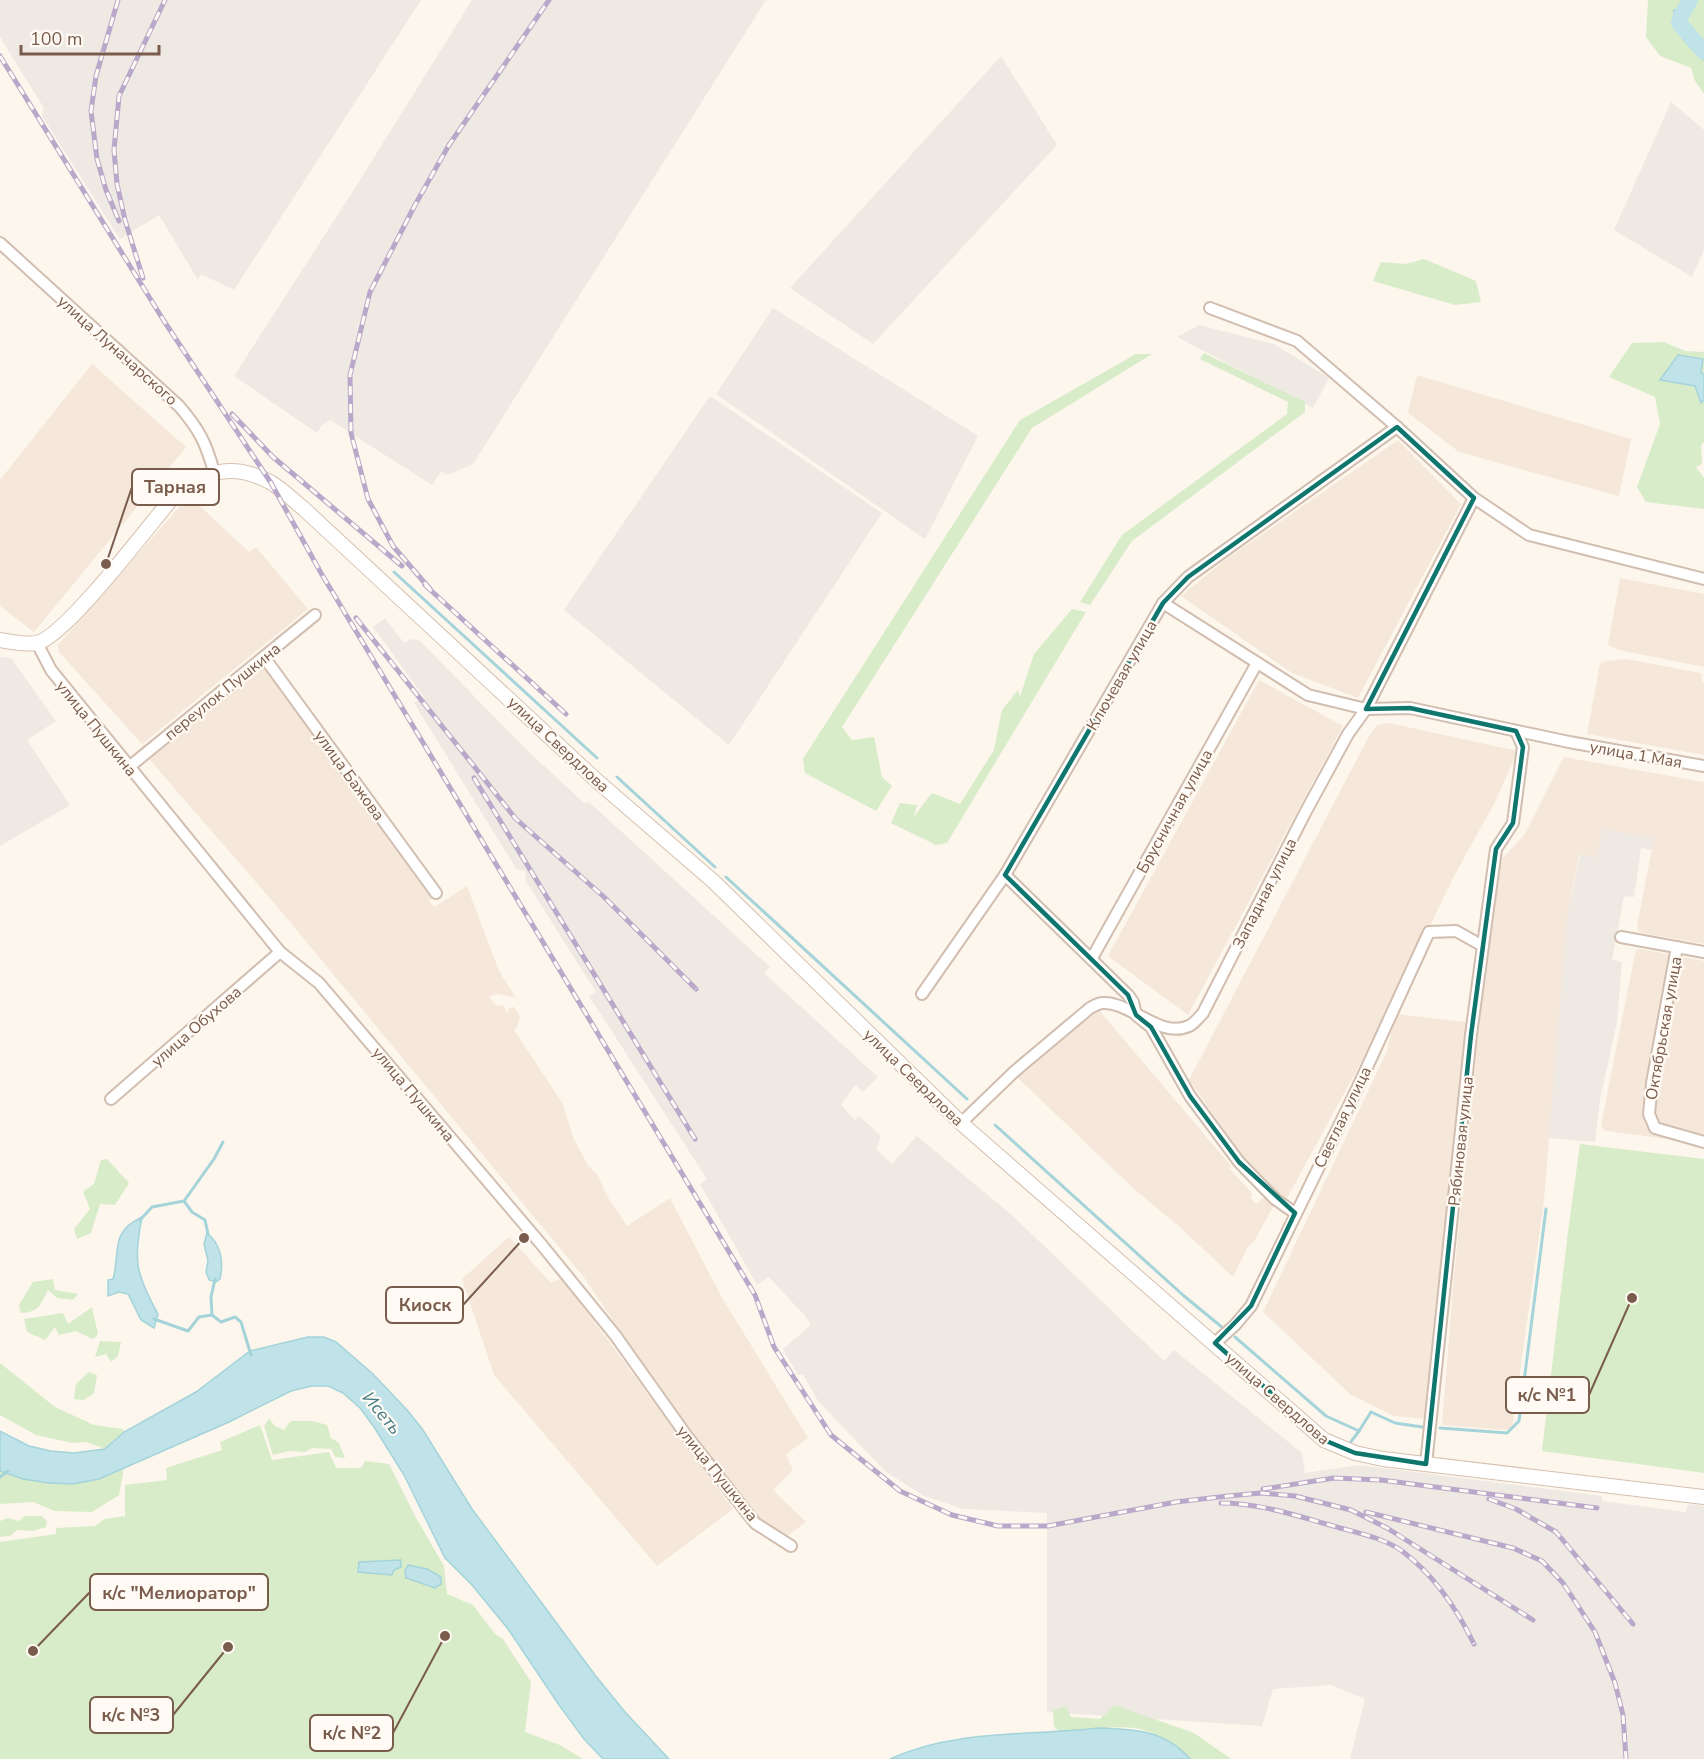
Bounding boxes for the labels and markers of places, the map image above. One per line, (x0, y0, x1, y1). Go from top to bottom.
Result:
callout: Тарная (132, 469, 219, 505)
callout: Киоск (386, 1287, 463, 1323)
callout: к/с №1 (1506, 1377, 1589, 1413)
callout: к/с "Мелиоратор" (90, 1574, 268, 1610)
callout: к/с №3 (90, 1697, 173, 1733)
callout: к/с №2 (310, 1715, 393, 1751)

